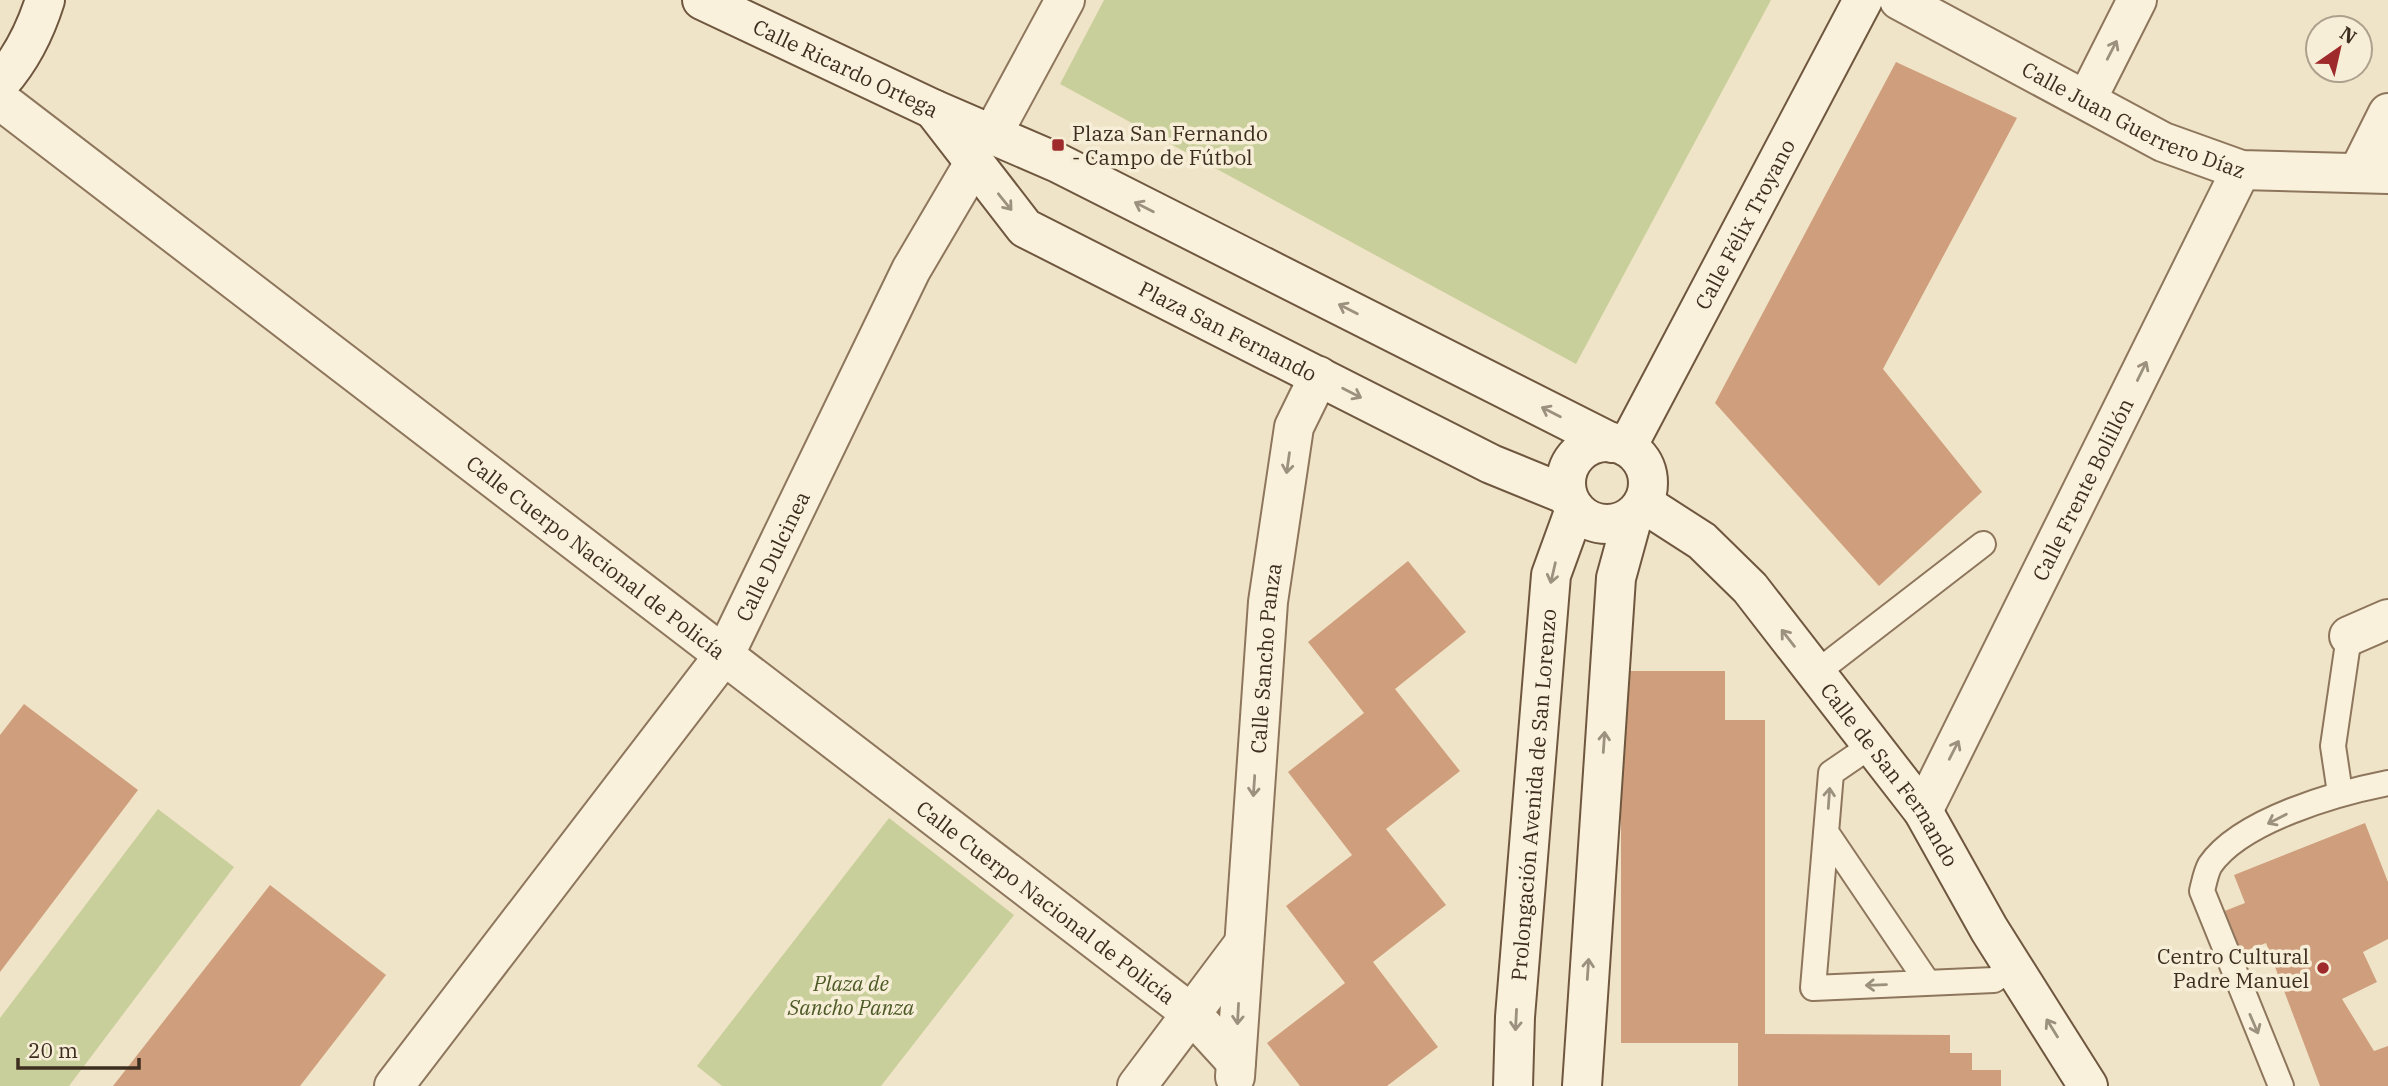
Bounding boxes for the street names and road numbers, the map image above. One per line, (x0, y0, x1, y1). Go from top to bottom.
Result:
street label: Calle Ricardo Ortega (749, 12, 943, 124)
street label: Calle Juan Guerrero Díaz (2017, 55, 2249, 184)
street label: Calle Félix Troyano (1688, 134, 1801, 314)
street label: Plaza San Fernando (1134, 274, 1322, 388)
street label: Calle Frente Bolillón (2025, 393, 2140, 585)
street label: Calle Cuerpo Nacional de Policía (461, 449, 731, 665)
street label: Calle Dulcinea (729, 486, 816, 626)
street label: Calle Sancho Panza (1244, 561, 1288, 754)
street label: Prolongación Avenida de San Lorenzo (1504, 608, 1562, 982)
street label: Calle de San Fernando (1815, 677, 1965, 872)
street label: Calle Cuerpo Nacional de Policía (911, 794, 1181, 1010)

